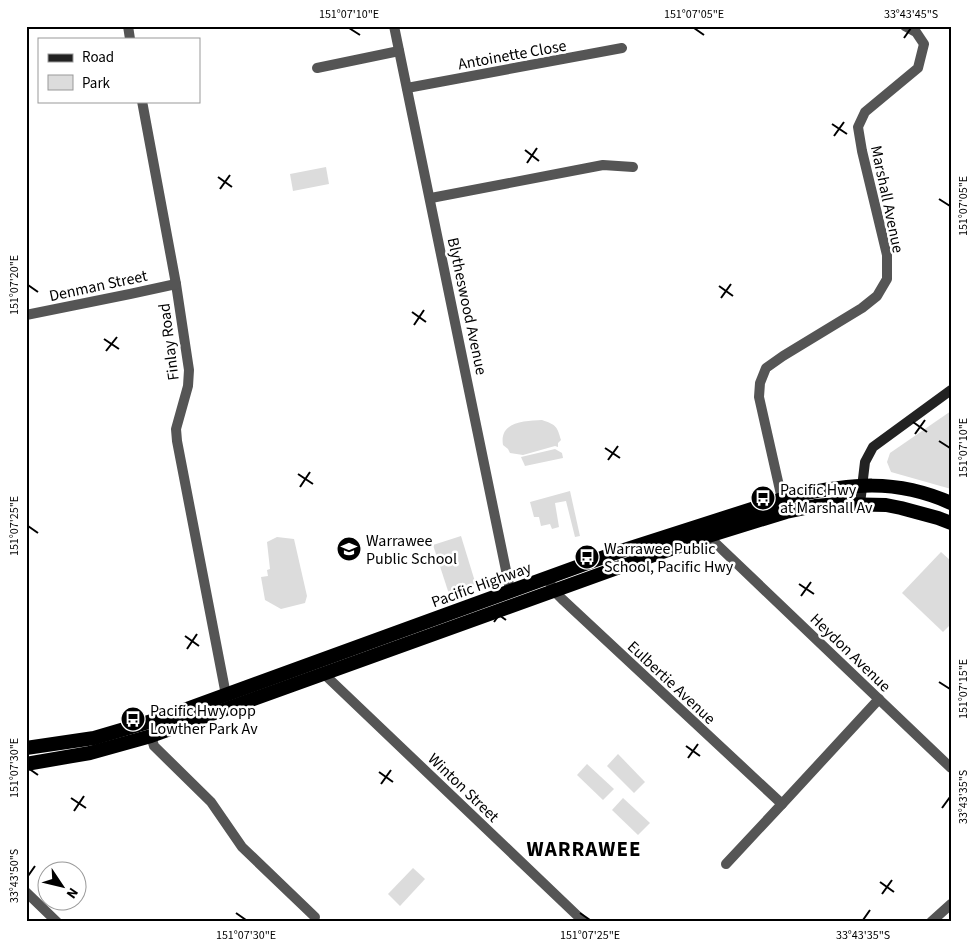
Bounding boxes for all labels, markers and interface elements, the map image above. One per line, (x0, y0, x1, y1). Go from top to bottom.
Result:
text: 151°07'10"E (319, 6, 379, 23)
text: 151°07'05"E (664, 6, 724, 23)
text: 33°43'45"S (884, 6, 938, 23)
street label: Antoinette Close (456, 35, 568, 75)
legend (38, 38, 200, 102)
text: Road (82, 47, 114, 68)
text: Park (82, 73, 111, 94)
street label: Marshall Avenue (865, 143, 909, 255)
text: 151°07'05"E (955, 176, 972, 236)
street label: Blytheswood Avenue (442, 235, 492, 377)
text: 151°07'20"E (6, 255, 23, 315)
street label: Denman Street (47, 265, 150, 307)
street label: Finlay Road (153, 302, 185, 382)
text: 151°07'10"E (955, 418, 972, 478)
place label: Pacific Hwy at Marshall Av (780, 479, 873, 519)
bus stop icon: Pacific Hwy at Marshall Av (750, 485, 776, 511)
text: 151°07'25"E (6, 496, 23, 556)
place label: Warrawee Public School (366, 530, 457, 570)
school or university icon: Warrawee Public School (336, 536, 362, 562)
place label: Warrawee Public School, Pacific Hwy (604, 538, 734, 578)
bus stop icon: Warrawee Public School, Pacific Hwy (574, 544, 600, 570)
street label: Pacific Highway (428, 557, 535, 613)
street label: Heydon Avenue (805, 608, 896, 697)
street label: Eulbertie Avenue (622, 636, 720, 729)
text: 151°07'15"E (955, 659, 972, 719)
place label: Pacific Hwy opp Lowther Park Av (150, 700, 258, 740)
bus stop icon: Pacific Hwy opp Lowther Park Av (120, 706, 146, 732)
text: 151°07'30"E (6, 738, 23, 798)
street label: Winton Street (423, 748, 504, 828)
text: 33°43'35"S (955, 770, 972, 824)
district label: WARRAWEE (527, 834, 641, 864)
text: 33°43'50"S (6, 849, 23, 903)
north arrow (38, 860, 88, 910)
text: N (61, 883, 83, 902)
text: 151°07'30"E (216, 927, 276, 944)
text: 151°07'25"E (560, 927, 620, 944)
text: 33°43'35"S (836, 927, 890, 944)

